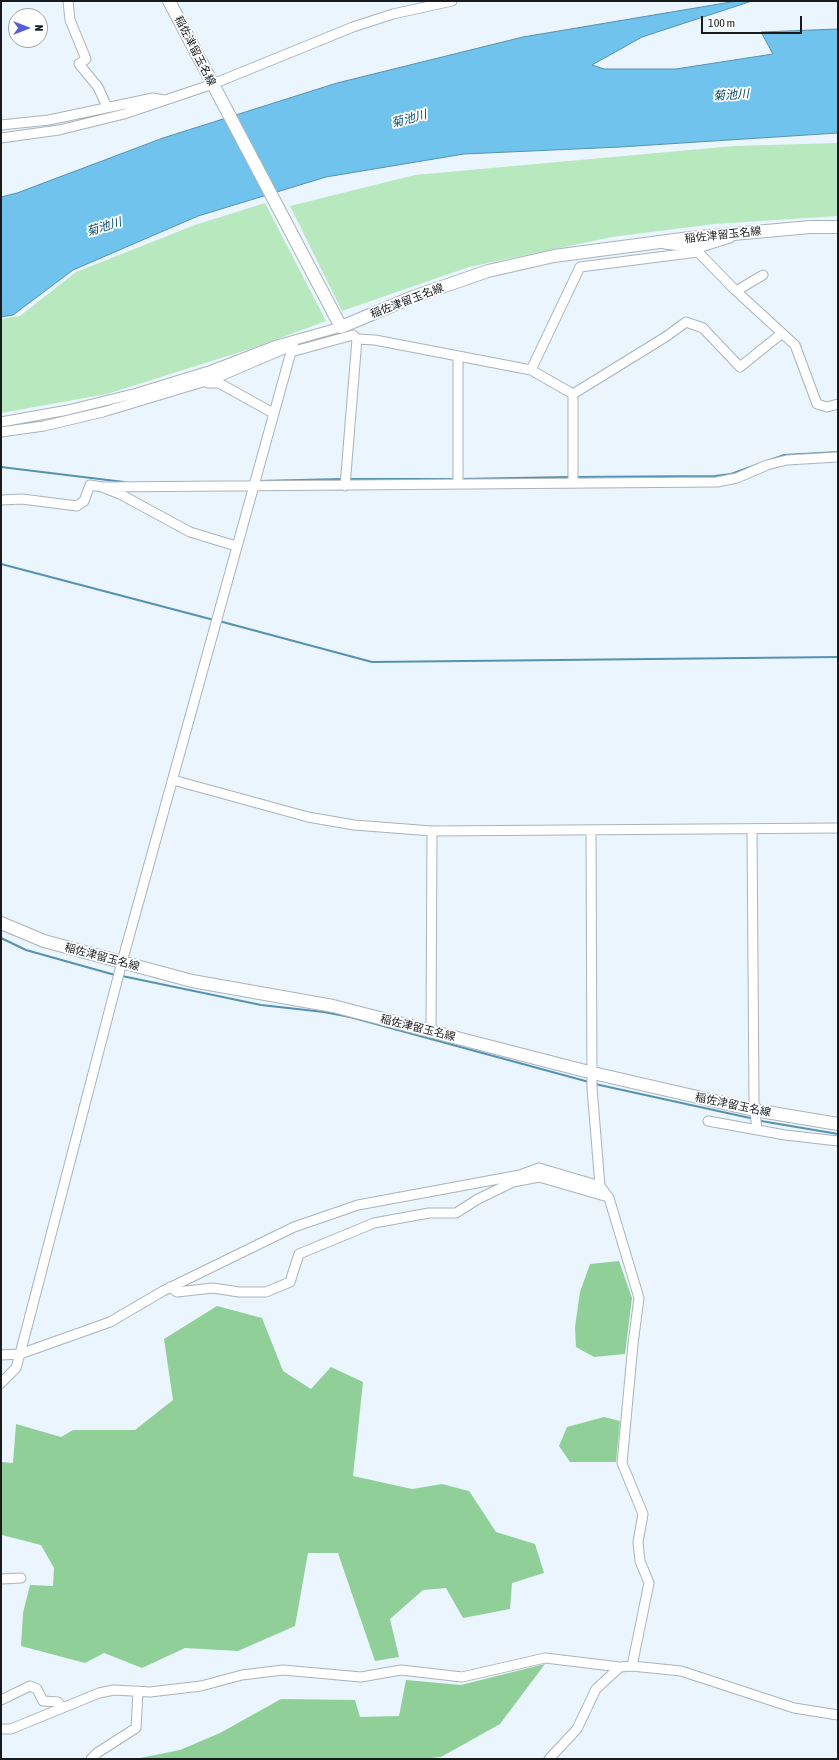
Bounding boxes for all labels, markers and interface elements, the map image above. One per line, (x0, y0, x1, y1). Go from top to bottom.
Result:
north arrow (8, 8, 48, 48)
scale bar (703, 8, 804, 34)
street label: 稲佐津留玉名線 (172, 14, 218, 88)
text: 100 m (708, 16, 735, 30)
text: N (33, 25, 45, 31)
water label: 菊池川 (713, 87, 749, 103)
water label: 菊池川 (390, 107, 428, 131)
water label: 菊池川 (85, 215, 123, 239)
street label: 稲佐津留玉名線 (684, 224, 762, 246)
street label: 稲佐津留玉名線 (369, 281, 445, 321)
street label: 稲佐津留玉名線 (63, 941, 141, 973)
street label: 稲佐津留玉名線 (379, 1012, 457, 1044)
street label: 稲佐津留玉名線 (694, 1091, 772, 1119)

